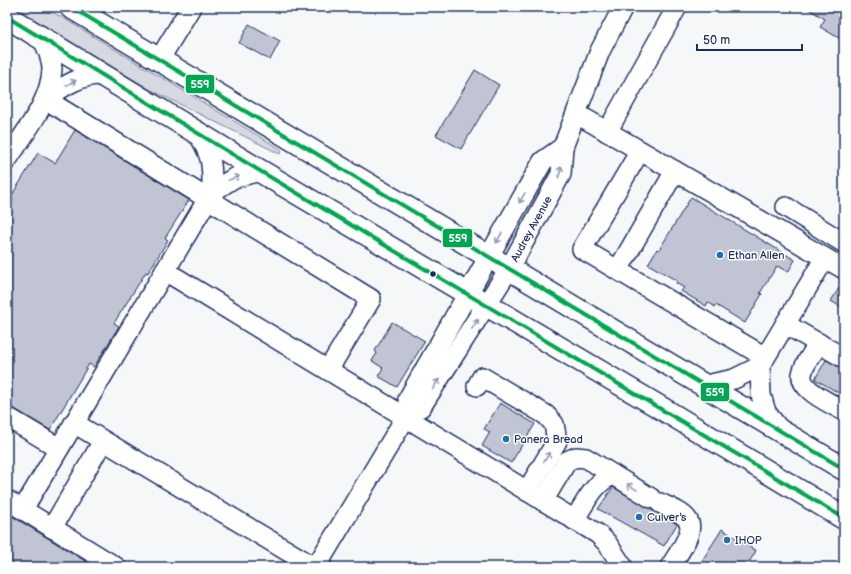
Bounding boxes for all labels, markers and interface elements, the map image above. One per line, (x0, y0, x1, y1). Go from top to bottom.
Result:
scale bar (697, 26, 802, 52)
text: 50 m (703, 33, 730, 48)
line badge: 559 (185, 74, 215, 94)
one-way arrow (65, 78, 77, 86)
text: 559 (190, 78, 210, 91)
one-way arrow (556, 166, 564, 179)
one-way arrow (228, 174, 240, 181)
one-way arrow (518, 192, 525, 204)
street label: Audrey Avenue (508, 193, 555, 264)
line badge: 559 (442, 228, 473, 248)
text: 559 (448, 232, 468, 245)
one-way arrow (494, 232, 502, 244)
place label: Ethan Allen (728, 249, 784, 262)
marker: Ethan Allen (715, 250, 725, 260)
unlabelled marker (428, 269, 438, 279)
one-way arrow (471, 319, 479, 330)
one-way arrow (432, 379, 440, 390)
line badge: 559 (700, 382, 730, 402)
text: 559 (705, 386, 725, 399)
place label: Panera Bread (514, 433, 583, 446)
marker: Panera Bread (501, 434, 511, 444)
one-way arrow (543, 452, 551, 463)
one-way arrow (626, 482, 638, 490)
place label: Culver's (647, 511, 687, 524)
marker: Culver's (634, 512, 644, 522)
place label: IHOP (735, 534, 762, 547)
marker: IHOP (722, 535, 732, 545)

